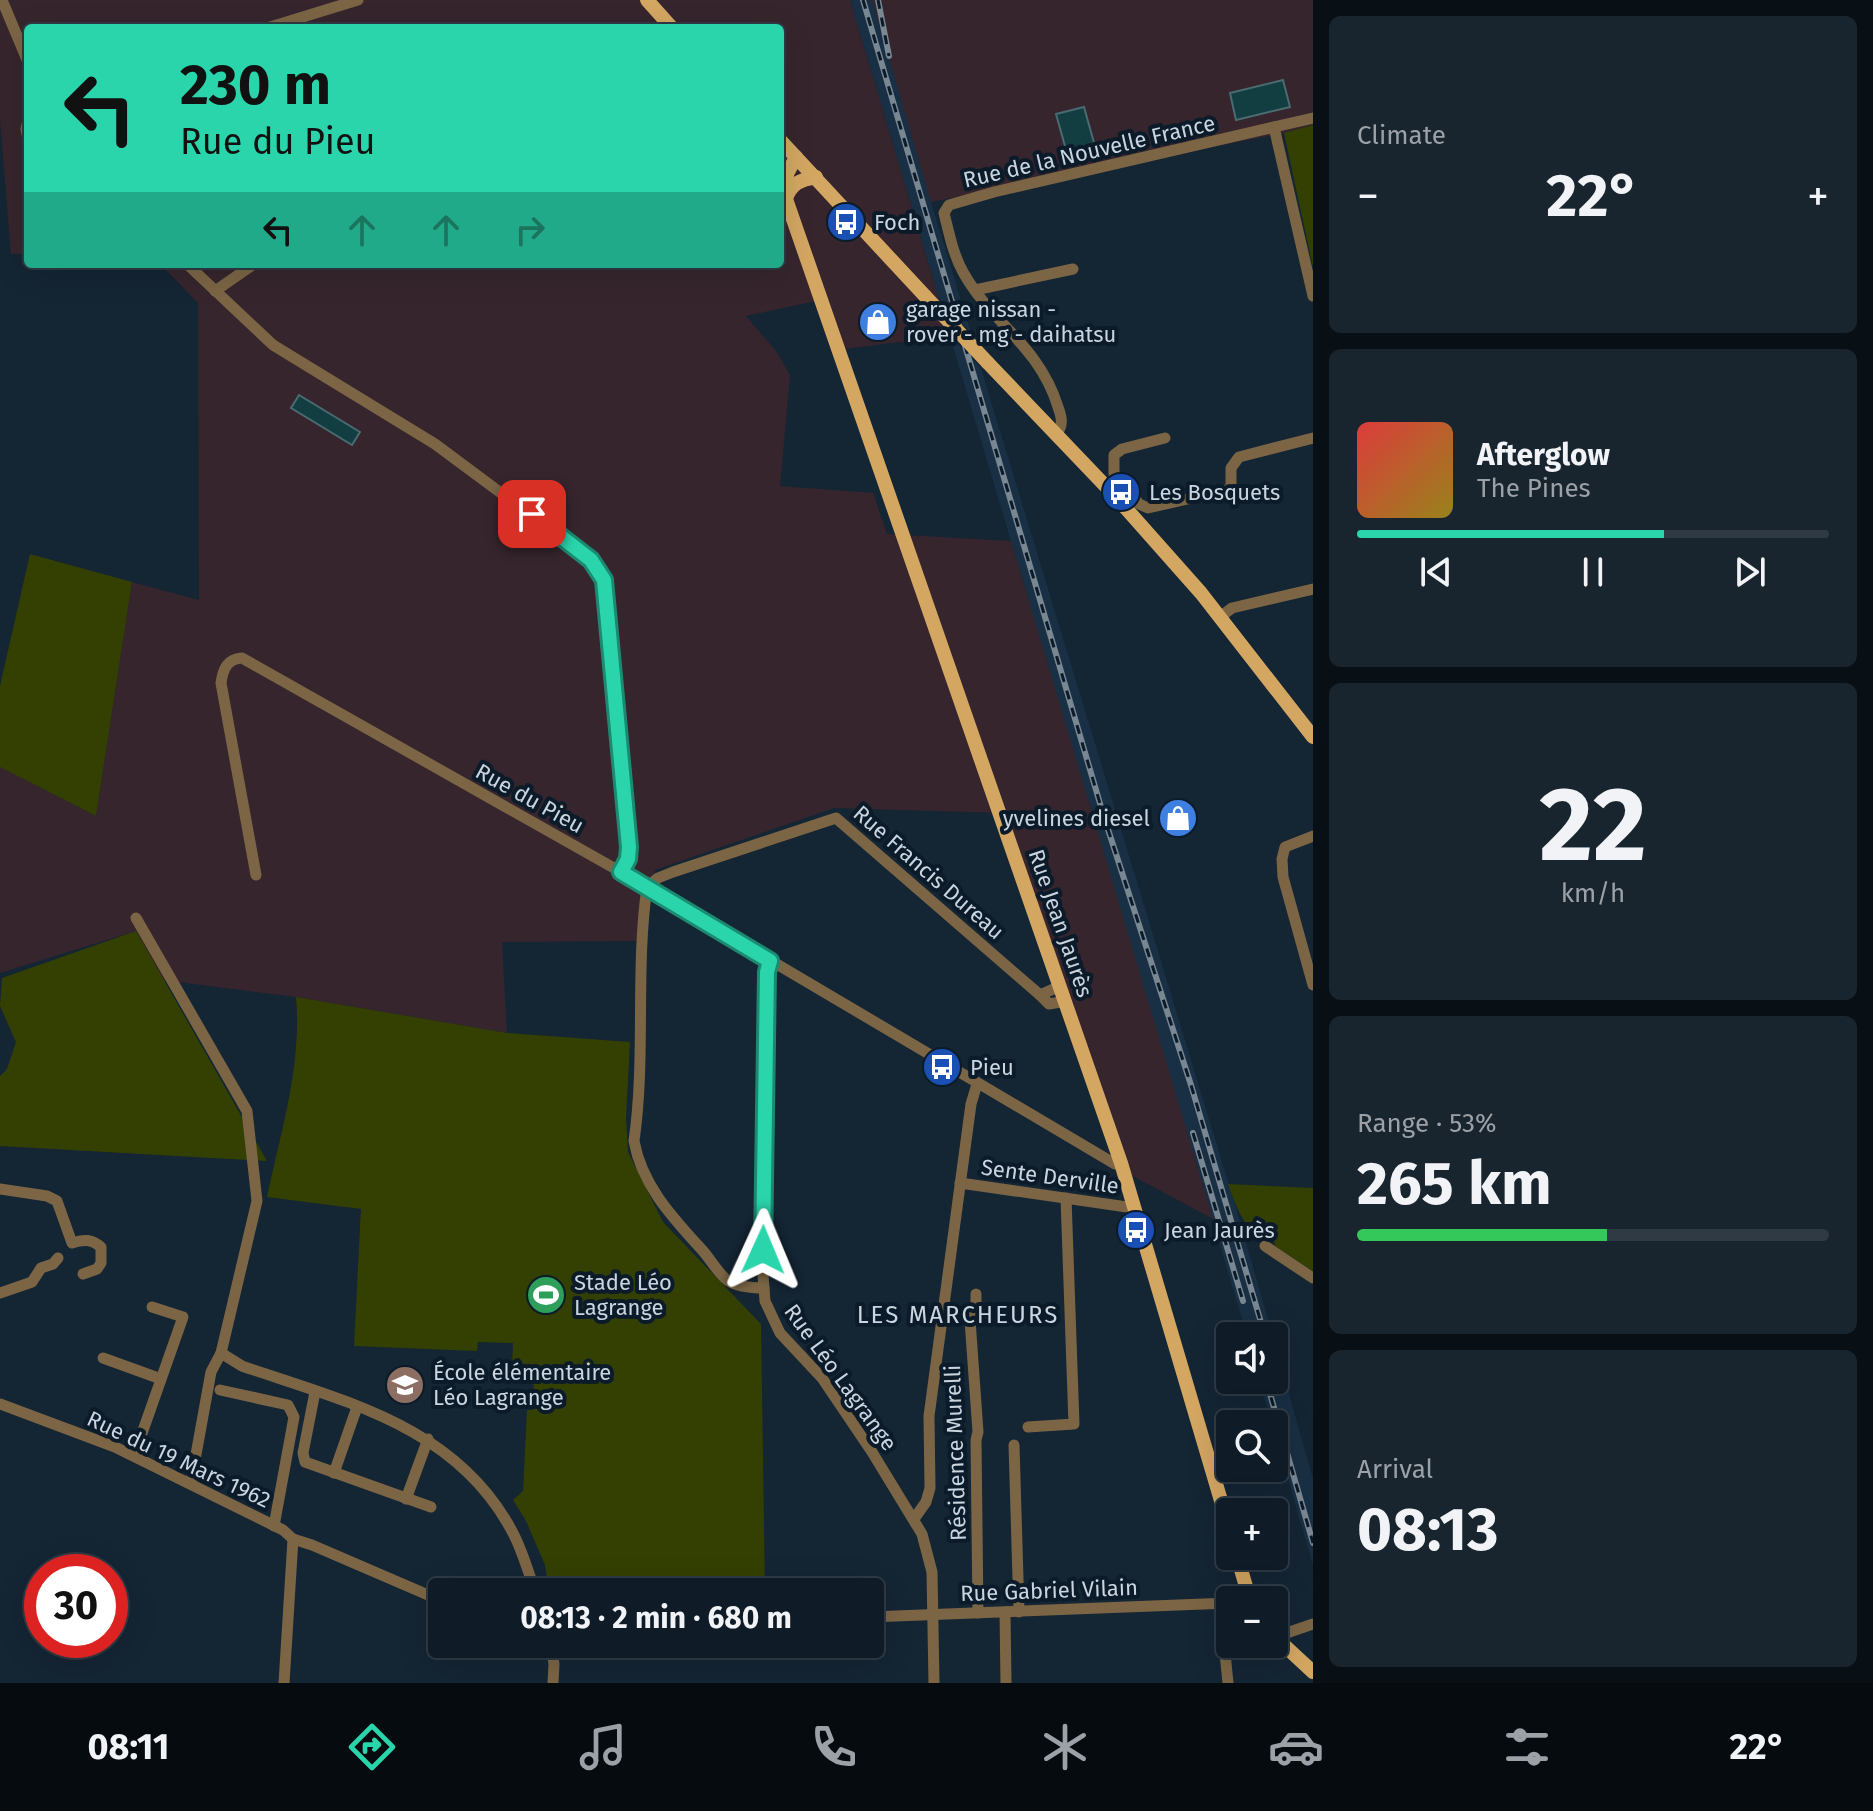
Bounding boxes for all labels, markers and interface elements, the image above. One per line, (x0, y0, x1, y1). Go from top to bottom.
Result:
text: 230 m (180, 52, 331, 119)
icon: left (48, 56, 152, 160)
street label: Rue de la Nouvelle France (961, 109, 1218, 194)
text: Rue du Pieu (180, 120, 376, 164)
text: Climate (1357, 120, 1446, 151)
text: 22° (1546, 160, 1640, 232)
text: − (1357, 170, 1379, 223)
text: + (1807, 170, 1829, 223)
bus stop icon: Foch (825, 201, 867, 243)
icon: left (256, 208, 300, 252)
icon: ahead (340, 208, 384, 252)
icon: ahead (424, 208, 468, 252)
icon: right (508, 208, 552, 252)
place label: Foch (874, 209, 920, 236)
place label: garage nissan - rover - mg - daihatsu (906, 296, 1116, 348)
shop icon: garage nissan - rover - mg - daihatsu (857, 301, 899, 343)
text: Afterglow (1477, 437, 1610, 473)
bus stop icon: Les Bosquets (1100, 471, 1142, 513)
text: The Pines (1477, 473, 1591, 504)
place label: Les Bosquets (1149, 479, 1280, 506)
pin (498, 480, 566, 548)
icon: arrive (510, 492, 554, 536)
icon: previous (1414, 550, 1458, 594)
icon: pause (1571, 550, 1615, 594)
icon: next (1728, 550, 1772, 594)
street label: Rue du Pieu (471, 758, 589, 839)
text: 22 (1539, 763, 1647, 888)
shop icon: yvelines diesel (1157, 797, 1199, 839)
street label: Rue Francis Dureau (848, 800, 1009, 945)
place label: yvelines diesel (1003, 805, 1150, 832)
street label: Rue Jean Jaurès (1023, 846, 1098, 1001)
text: km/h (1561, 878, 1625, 909)
bus stop icon: Pieu (921, 1046, 963, 1088)
place label: Pieu (970, 1054, 1014, 1081)
text: Range · 53% (1357, 1108, 1496, 1139)
text: 265 km (1357, 1148, 1552, 1220)
street label: Sente Derville (979, 1153, 1121, 1200)
position arrow (721, 1208, 805, 1292)
bus stop icon: Jean Jaurès (1115, 1209, 1157, 1251)
place label: Jean Jaurès (1164, 1217, 1275, 1244)
place label: Stade Léo Lagrange (574, 1269, 672, 1321)
sports icon: Stade Léo Lagrange (525, 1274, 567, 1316)
street label: Rue Léo Lagrange (778, 1299, 903, 1456)
district label: LES MARCHEURS (857, 1301, 1059, 1329)
map controls (1216, 1322, 1288, 1658)
button: sound (1216, 1322, 1288, 1394)
place label: École élémentaire Léo Lagrange (433, 1359, 611, 1411)
school or university icon: École élémentaire Léo Lagrange (384, 1364, 426, 1406)
street label: Résidence Murelli (939, 1364, 972, 1542)
street label: Rue du 19 Mars 1962 (83, 1405, 275, 1514)
button: search (1216, 1410, 1288, 1482)
text: Arrival (1357, 1454, 1433, 1485)
text: 08:13 (1357, 1494, 1498, 1566)
button: + (1216, 1498, 1288, 1570)
speed limit sign: 30 (24, 1554, 128, 1658)
street label: Rue Gabriel Vilain (960, 1574, 1138, 1607)
button: − (1216, 1586, 1288, 1658)
text: 08:13 · 2 min · 680 m (520, 1600, 792, 1636)
icon: directions (344, 1719, 400, 1775)
icon: music (575, 1719, 631, 1775)
icon: phone (806, 1719, 862, 1775)
icon: climate (1037, 1719, 1093, 1775)
icon: car (1268, 1719, 1324, 1775)
icon: filters (1499, 1719, 1555, 1775)
text: 08:11 (87, 1725, 170, 1769)
text: 22° (1729, 1725, 1785, 1769)

